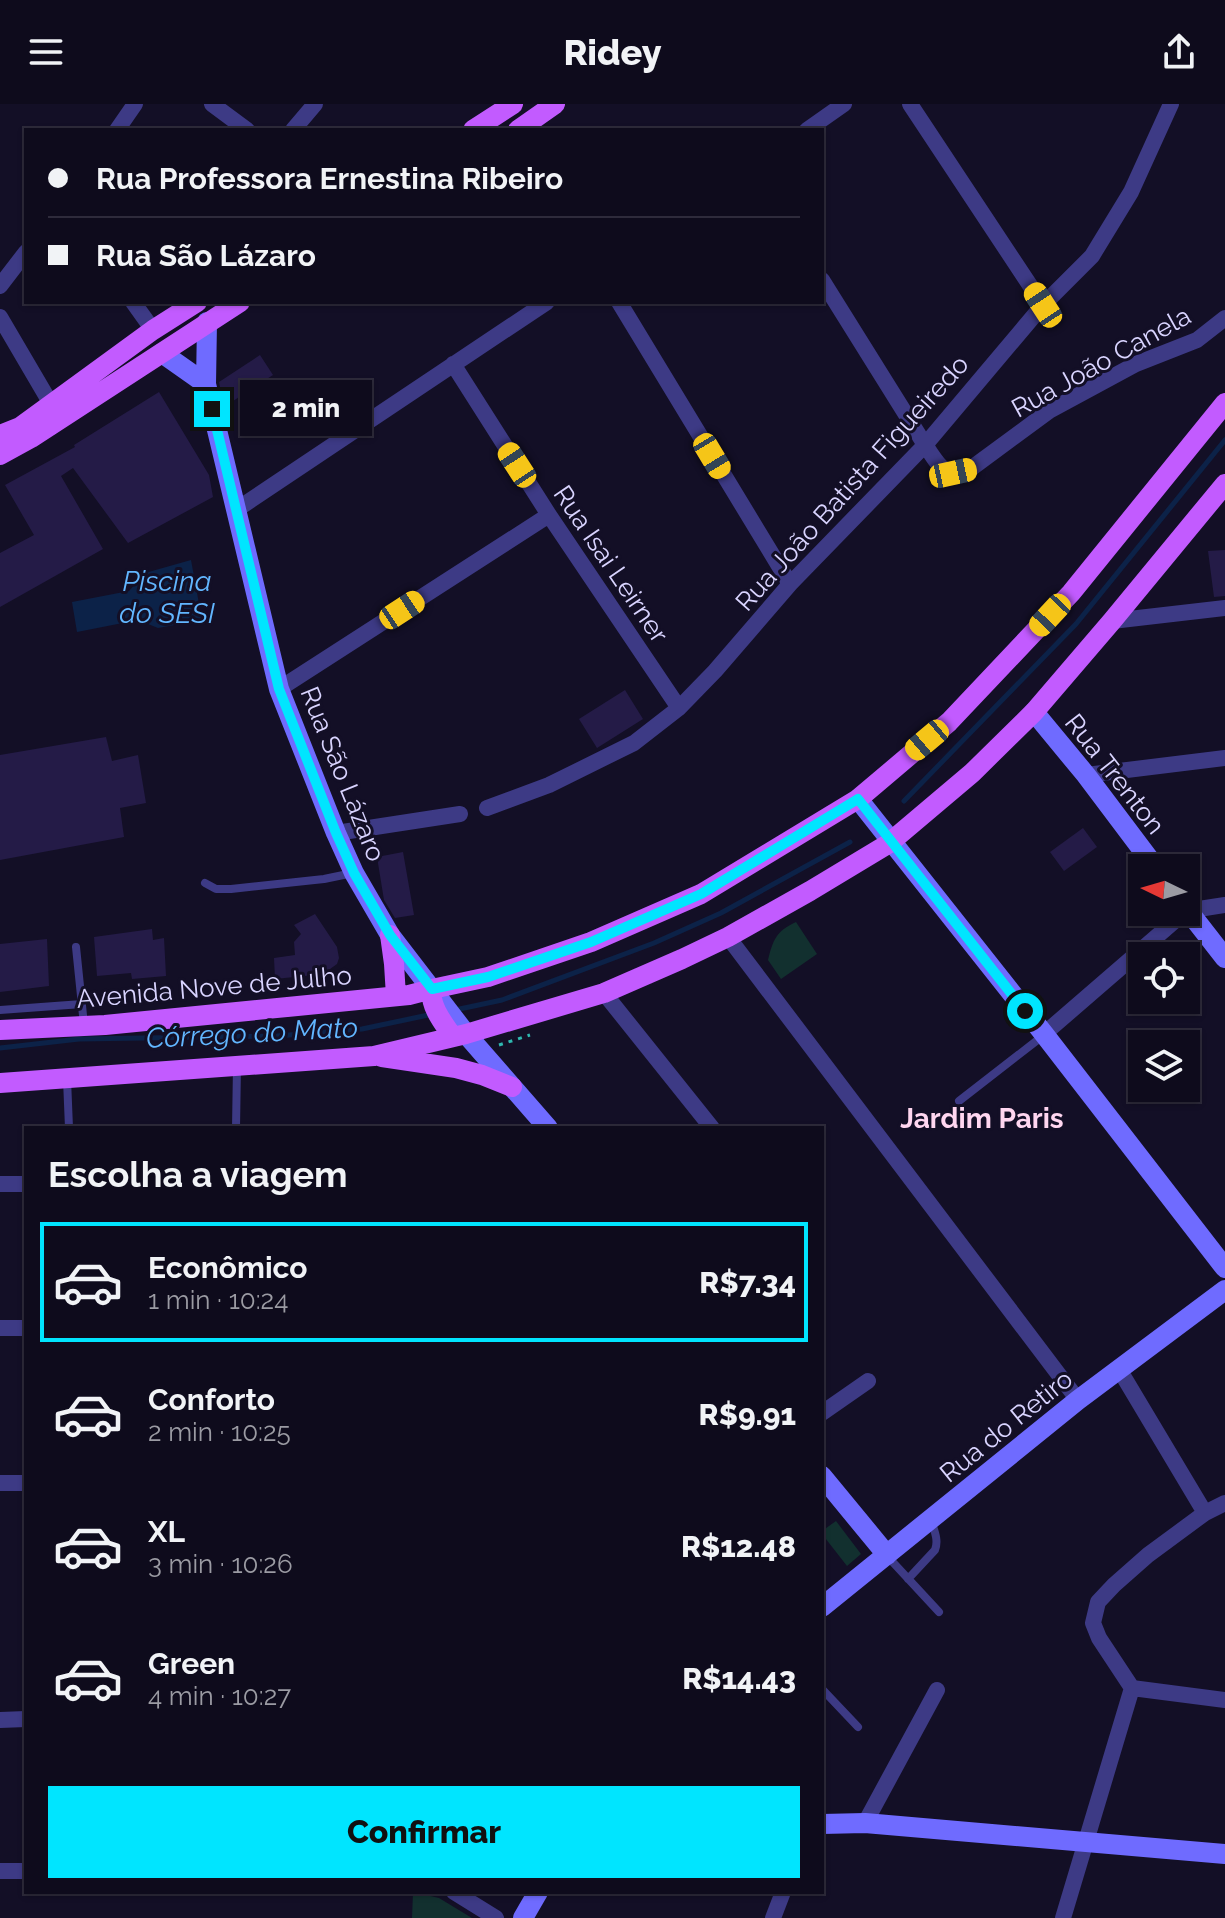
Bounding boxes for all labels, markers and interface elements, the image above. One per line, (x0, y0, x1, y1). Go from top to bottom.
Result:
icon: menu (24, 30, 68, 74)
icon: share (1157, 30, 1201, 74)
text: Ridey (563, 31, 662, 73)
text: Rua Professora Ernestina Ribeiro (96, 161, 563, 196)
text: Rua São Lázaro (96, 238, 316, 273)
car (1020, 278, 1066, 332)
street label: Rua João Canela (1006, 300, 1196, 424)
street label: Rua João Batista Figueiredo (729, 349, 975, 617)
callout: 2 min (240, 381, 372, 437)
route end (194, 391, 230, 427)
text: 2 min (272, 393, 340, 423)
car (689, 429, 735, 483)
car (494, 438, 540, 492)
car (927, 456, 979, 490)
street label: Rua Isai Leirner (547, 480, 675, 648)
water label: Piscina do SESI (119, 565, 215, 630)
car (375, 587, 429, 633)
car (1025, 589, 1075, 641)
street label: Rua São Lázaro (294, 682, 392, 866)
street label: Rua Trenton (1059, 708, 1171, 840)
car (901, 715, 953, 765)
north arrow (1128, 854, 1200, 926)
map controls (1128, 854, 1200, 1102)
button: locate (1128, 942, 1200, 1014)
street label: Avenida Nove de Julho (75, 960, 353, 1014)
route start (1007, 993, 1043, 1029)
water label: Córrego do Mato (145, 1011, 359, 1055)
button: layers (1128, 1030, 1200, 1102)
district label: Jardim Paris (900, 1102, 1064, 1135)
text: Escolha a viagem (48, 1153, 348, 1195)
icon: car (52, 1246, 124, 1318)
text: Econômico (148, 1250, 308, 1285)
text: R$7.34 (699, 1265, 796, 1300)
text: 1 min · 10:24 (148, 1285, 288, 1315)
street label: Rua do Retiro (934, 1364, 1078, 1488)
icon: car (52, 1378, 124, 1450)
text: Conforto (148, 1382, 275, 1417)
text: R$9.91 (699, 1397, 796, 1432)
text: 2 min · 10:25 (148, 1417, 291, 1447)
icon: car (52, 1510, 124, 1582)
text: XL (148, 1514, 185, 1549)
text: R$12.48 (681, 1529, 796, 1564)
text: 3 min · 10:26 (148, 1549, 293, 1579)
icon: car (52, 1642, 124, 1714)
text: Green (148, 1646, 235, 1681)
text: R$14.43 (682, 1661, 796, 1696)
text: 4 min · 10:27 (148, 1681, 291, 1711)
button: Confirmar (48, 1786, 800, 1878)

